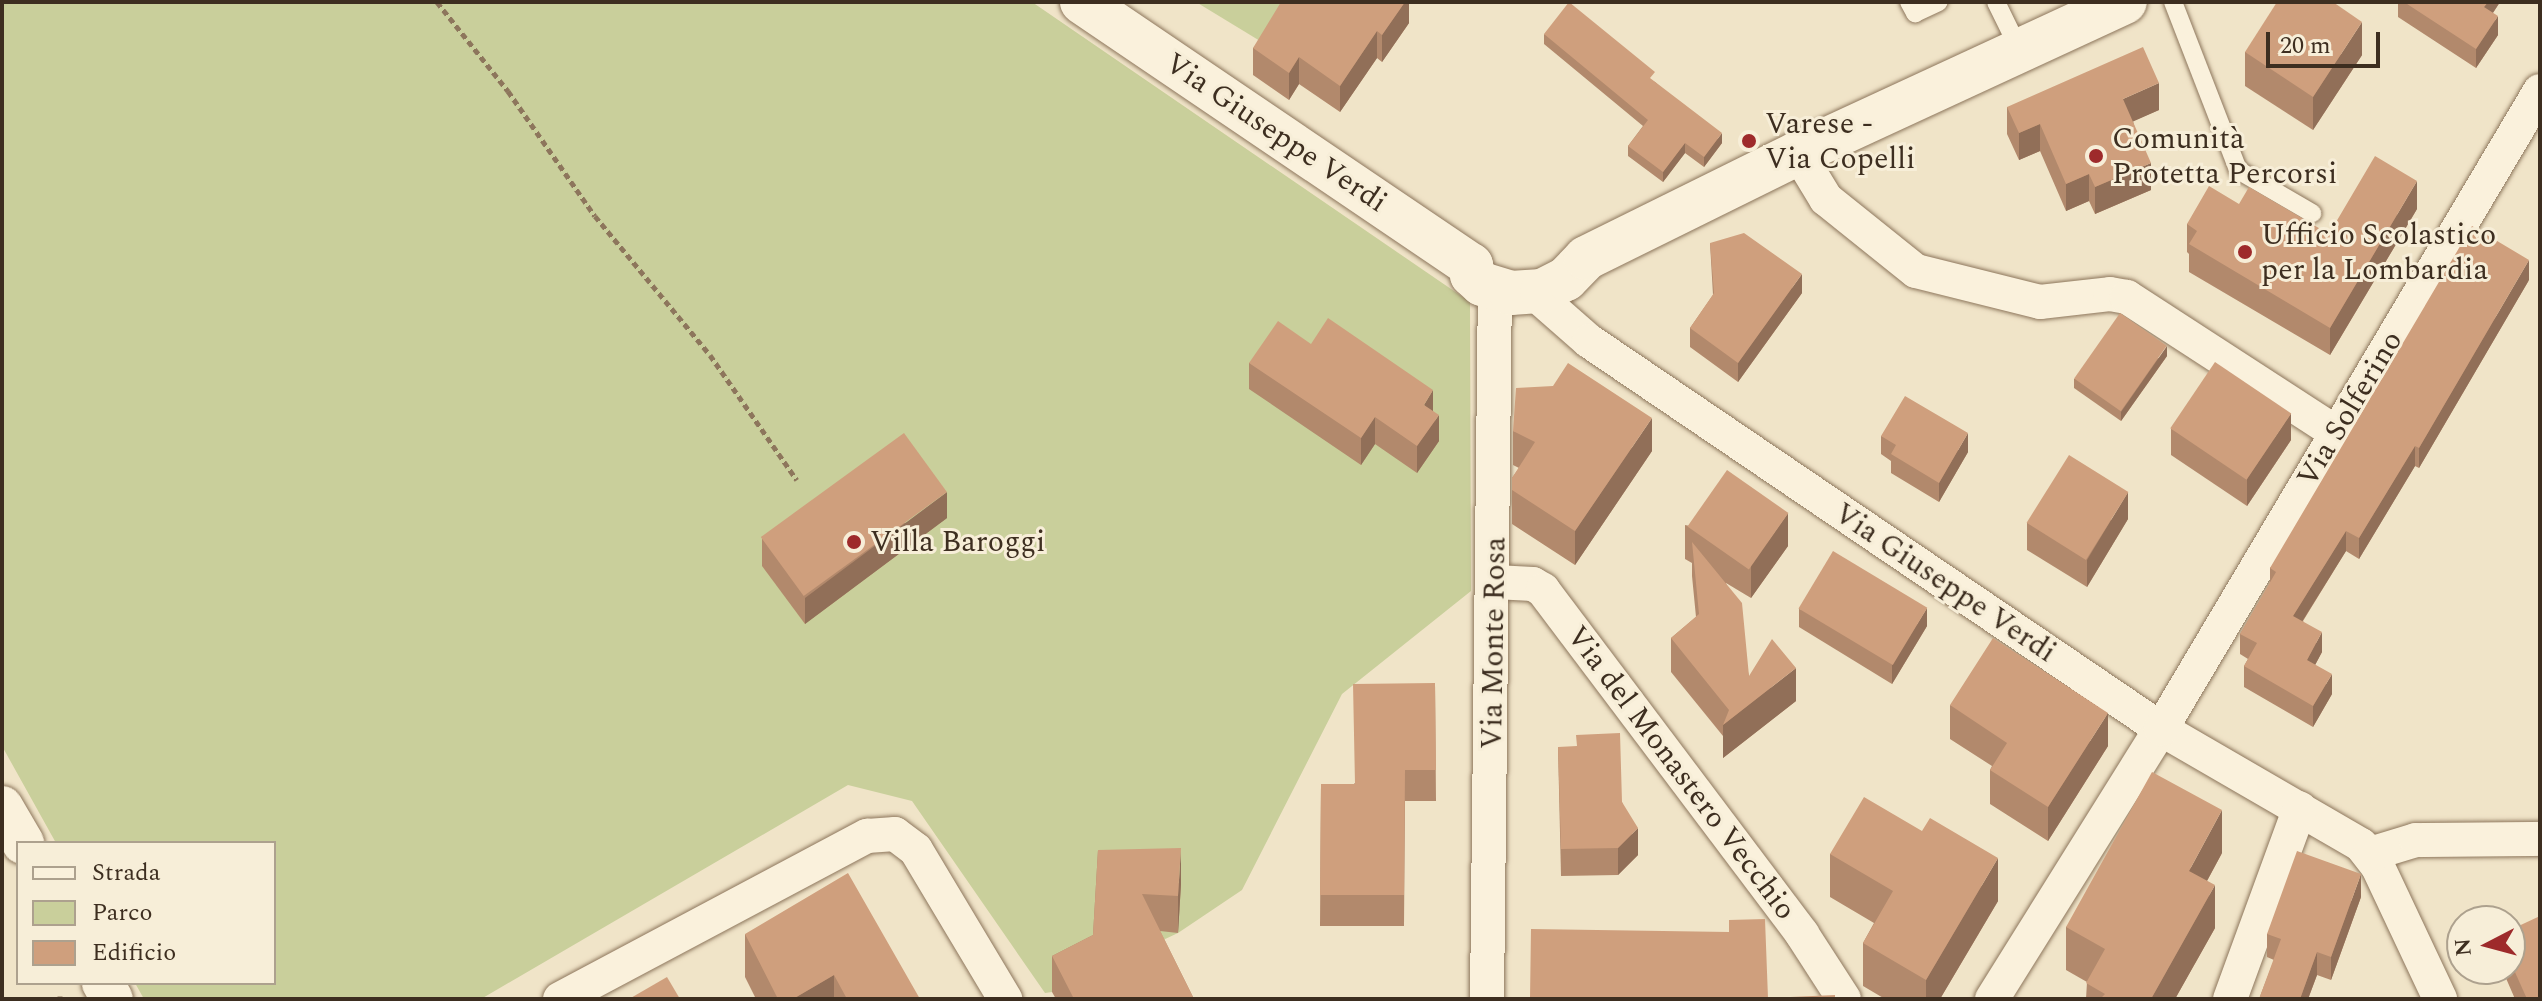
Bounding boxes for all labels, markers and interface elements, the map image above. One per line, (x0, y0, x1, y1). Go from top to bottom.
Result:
scale bar (2270, 16, 2384, 66)
text: 20 m (2280, 28, 2331, 64)
street label: Via Giuseppe Verdi (1158, 45, 1394, 221)
place label: Varese - Via Copelli (1765, 106, 1915, 176)
place label: Comunità Protetta Percorsi (2112, 121, 2337, 192)
marker: Varese - Via Copelli (1740, 132, 1758, 150)
marker: Comunità Protetta Percorsi (2087, 147, 2105, 165)
place label: Ufficio Scolastico per la Lombardia (2261, 217, 2496, 288)
marker: Ufficio Scolastico per la Lombardia (2236, 243, 2254, 261)
street label: Via Solferino (2289, 325, 2411, 493)
street label: Via Giuseppe Verdi (1827, 495, 2063, 671)
place label: Villa Baroggi (870, 524, 1045, 560)
marker: Villa Baroggi (845, 533, 863, 551)
street label: Via Monte Rosa (1474, 536, 1514, 750)
street label: Via del Monastero Vecchio (1559, 619, 1803, 927)
legend (16, 841, 276, 985)
text: Strada (92, 855, 160, 891)
text: Parco (92, 895, 153, 931)
north arrow (2446, 905, 2526, 985)
text: Edificio (92, 935, 176, 971)
text: N (2446, 937, 2481, 958)

